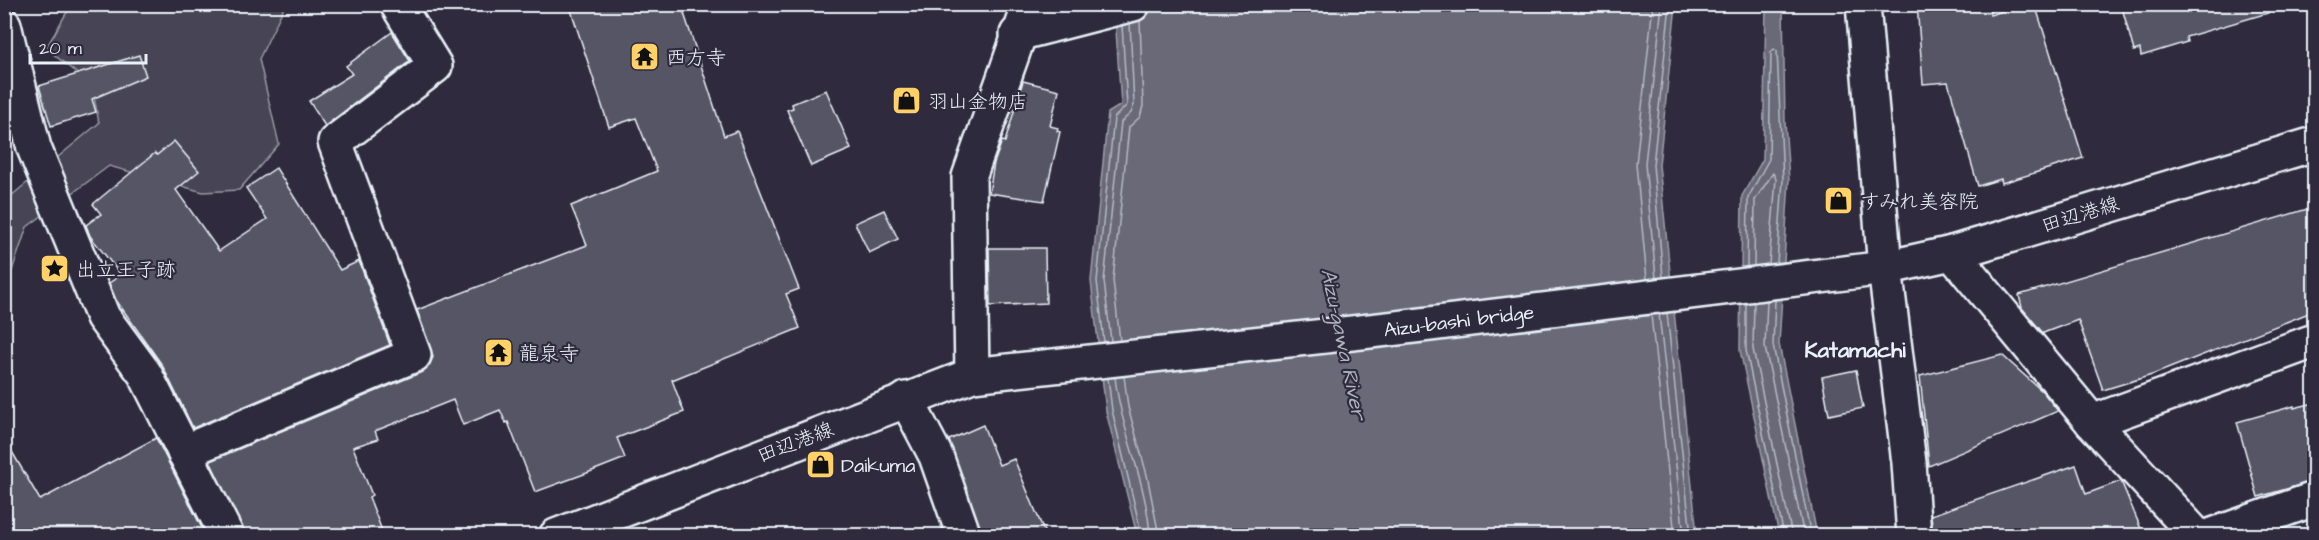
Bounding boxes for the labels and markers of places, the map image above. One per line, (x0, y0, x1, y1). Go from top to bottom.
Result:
temple icon: 西方寺 (629, 41, 661, 73)
place label: 西方寺 (666, 44, 726, 72)
shop icon: 羽山金物店 (891, 85, 923, 117)
place label: 羽山金物店 (928, 88, 1028, 116)
shop icon: すみれ美容院 (1823, 185, 1855, 217)
place label: すみれ美容院 (1860, 188, 1978, 216)
place icon: 出立王子跡 (39, 253, 71, 285)
place label: 出立王子跡 (76, 256, 176, 284)
temple icon: 龍泉寺 (482, 337, 514, 369)
place label: 龍泉寺 (519, 340, 579, 368)
shop icon: Daikuma (804, 449, 836, 481)
place label: Daikuma (841, 452, 915, 480)

